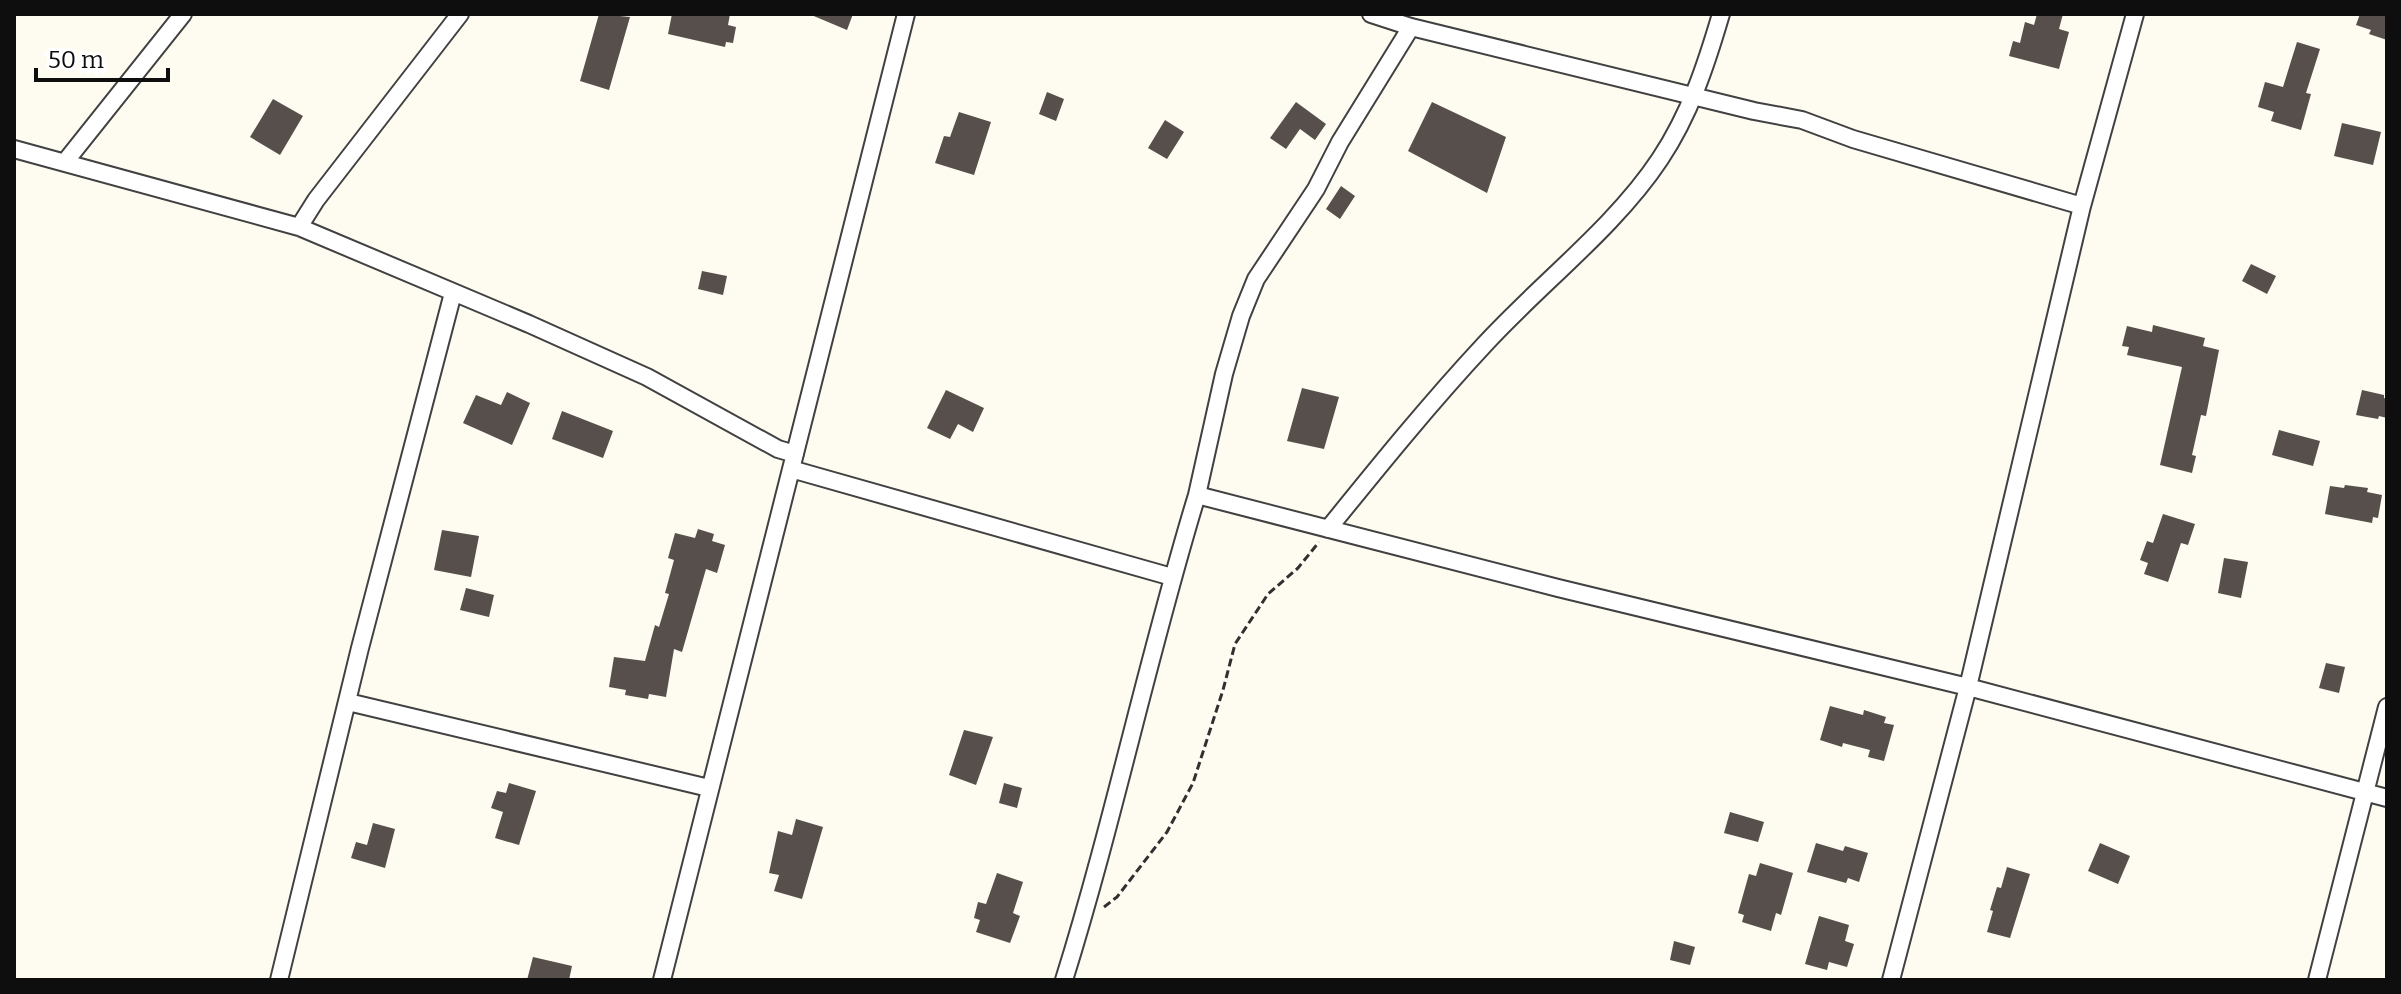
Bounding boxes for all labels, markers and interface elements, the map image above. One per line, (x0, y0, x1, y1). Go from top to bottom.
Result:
scale bar (36, 32, 168, 82)
text: 50 m (48, 46, 104, 74)

